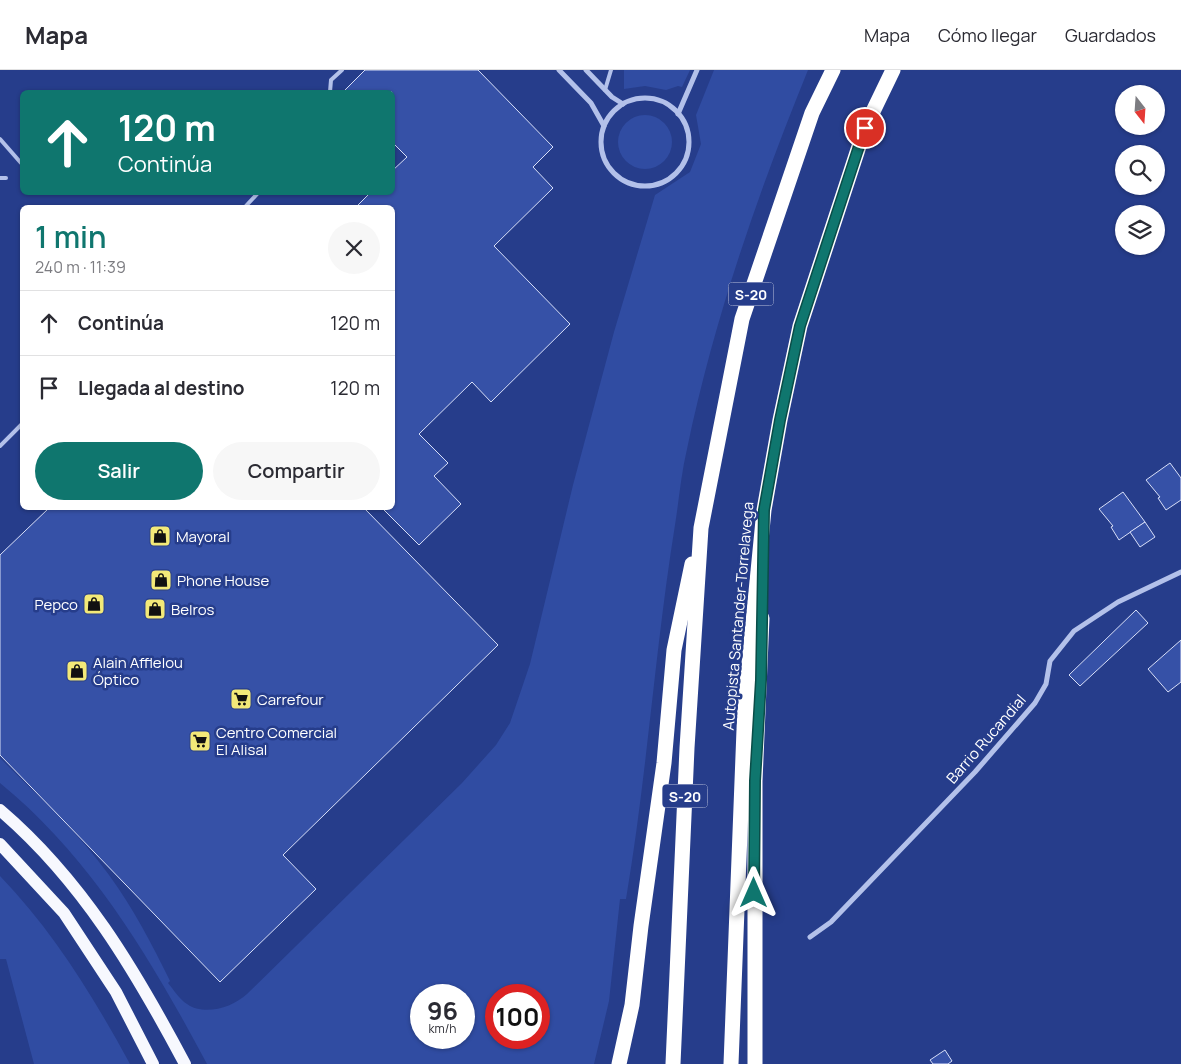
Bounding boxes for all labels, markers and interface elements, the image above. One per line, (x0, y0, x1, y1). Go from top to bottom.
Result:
text: Mapa (25, 18, 88, 51)
text: Mapa (864, 23, 910, 47)
text: Cómo llegar (938, 23, 1037, 47)
text: Guardados (1065, 23, 1156, 47)
north arrow (1115, 85, 1165, 135)
map controls (1115, 85, 1165, 255)
text: 120 m (118, 104, 216, 152)
pin (844, 107, 886, 149)
icon: ahead (35, 110, 100, 175)
icon: arrive (851, 114, 879, 142)
button: search (1115, 145, 1165, 195)
text: Continúa (118, 149, 212, 179)
button: layers (1115, 205, 1165, 255)
text: 1 min (35, 216, 107, 257)
button: close (328, 222, 380, 274)
text: 240 m · 11:39 (35, 256, 126, 278)
road number: S-20 (728, 282, 774, 305)
icon: ahead (35, 309, 63, 337)
text: Continúa (78, 310, 164, 336)
text: 120 m (330, 310, 380, 336)
icon: arrive (35, 374, 63, 402)
text: Llegada al destino (78, 375, 245, 401)
text: 120 m (330, 375, 380, 401)
button: Salir (35, 442, 203, 500)
button: Compartir (213, 442, 380, 500)
street label: Autopista Santander-Torrelavega (718, 501, 758, 731)
shop icon: Mayoral (148, 524, 172, 548)
place label: Mayoral (176, 526, 230, 547)
shop icon: Phone House (149, 568, 173, 592)
place label: Phone House (177, 570, 269, 591)
shop icon: Pepco (82, 592, 106, 616)
place label: Pepco (35, 594, 78, 615)
shop icon: Belros (143, 597, 167, 621)
place label: Belros (171, 599, 215, 620)
place label: Alain Afflelou Óptico (93, 652, 183, 690)
shop icon: Alain Afflelou Óptico (65, 659, 89, 683)
supermarket icon: Carrefour (229, 687, 253, 711)
place label: Carrefour (257, 689, 324, 710)
street label: Barrio Rucandial (941, 690, 1031, 788)
place label: Centro Comercial El Alisal (216, 722, 337, 760)
supermarket icon: Centro Comercial El Alisal (188, 729, 212, 753)
road number: S-20 (662, 784, 708, 808)
position arrow (727, 866, 779, 918)
speed limit sign: 100 (485, 984, 550, 1049)
text: 96 (427, 993, 458, 1028)
text: km/h (429, 1020, 456, 1037)

